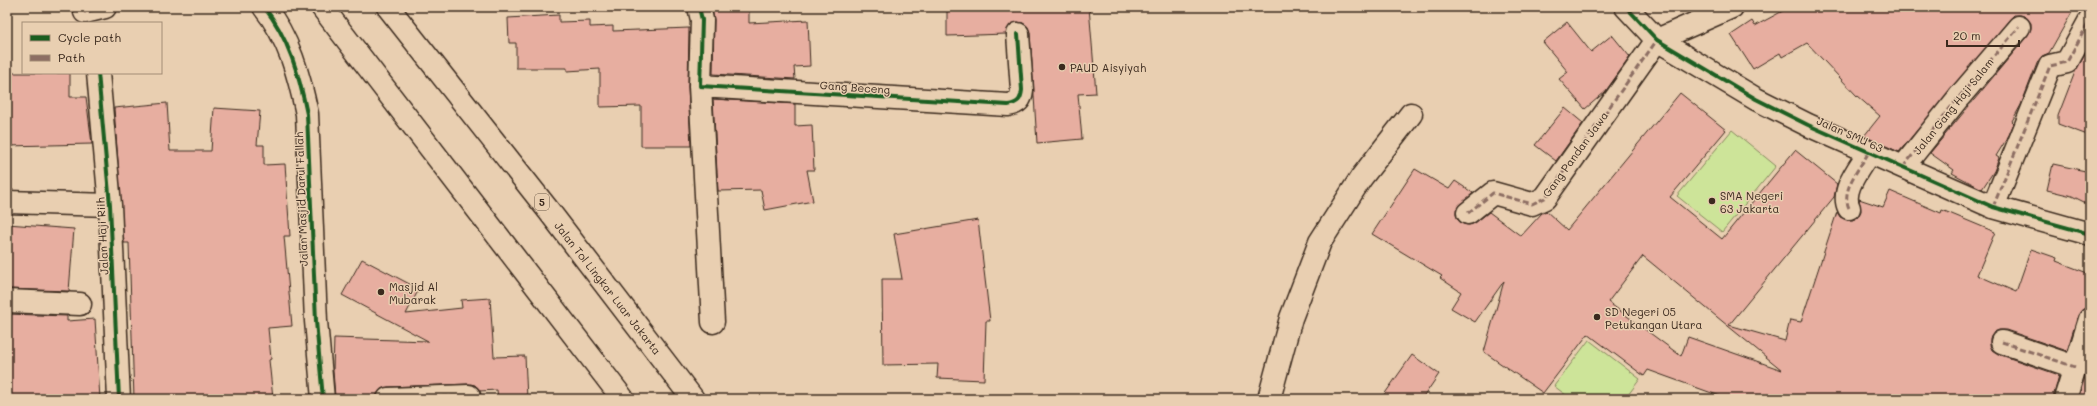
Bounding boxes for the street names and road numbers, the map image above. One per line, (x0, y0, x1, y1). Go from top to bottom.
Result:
street label: Jalan Gang Haji Salam (1909, 55, 1997, 157)
street label: Gang Beceng (819, 77, 891, 97)
street label: Gang Pandan Jawa (1539, 108, 1611, 200)
street label: Jalan SMU 63 (1815, 113, 1886, 156)
street label: Jalan Masjid Darul Fallah (291, 132, 311, 266)
road number: 5 (535, 194, 549, 210)
street label: Jalan Haji Riih (92, 197, 112, 275)
street label: Jalan Tol Lingkar Luar Jakarta (551, 218, 665, 358)

